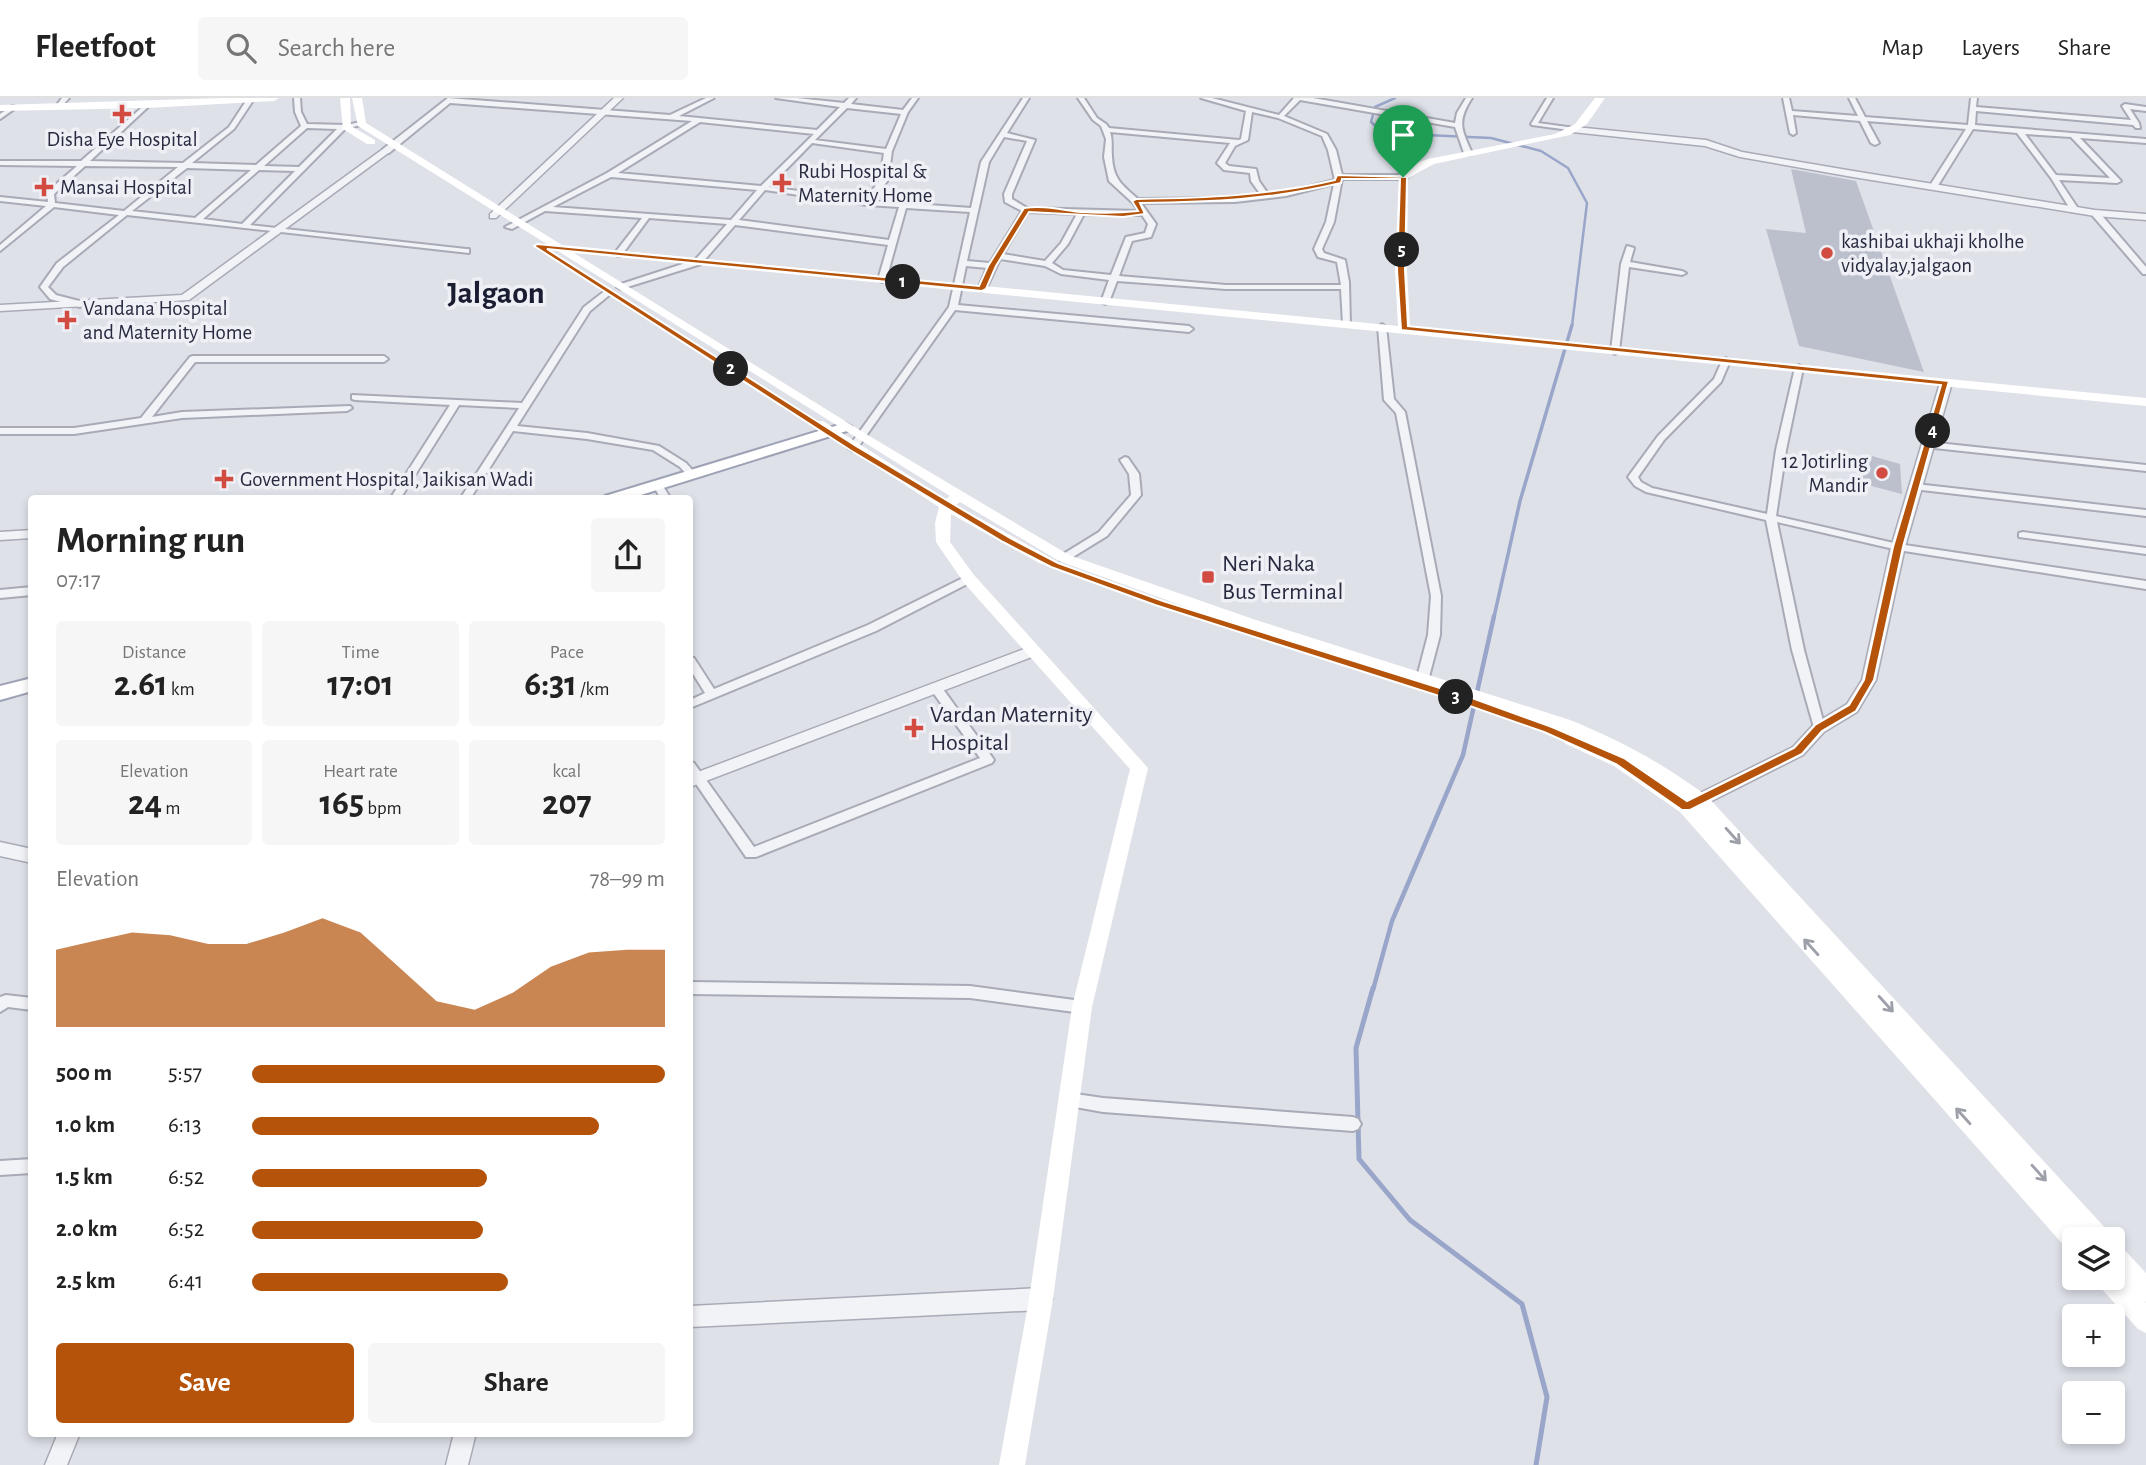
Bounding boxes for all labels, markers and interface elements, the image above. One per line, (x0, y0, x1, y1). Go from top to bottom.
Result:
search box (198, 17, 688, 80)
icon: search (222, 29, 260, 67)
text: Fleetfoot (35, 31, 156, 64)
text: Search here (278, 35, 395, 61)
text: Map (1881, 36, 1923, 60)
text: Layers (1961, 36, 2020, 60)
text: Share (2058, 36, 2111, 60)
marker: Disha Eye Hospital (112, 104, 132, 124)
pin (1373, 105, 1433, 177)
icon: arrive (1384, 116, 1422, 154)
place label: Disha Eye Hospital (46, 129, 198, 150)
place label: Rubi Hospital & Maternity Home (798, 161, 933, 206)
marker: Rubi Hospital & Maternity Home (772, 173, 792, 193)
marker: Mansai Hospital (34, 177, 54, 197)
place label: Mansai Hospital (60, 177, 192, 198)
place label: kashibai ukhaji kholhe vidyalay,jalgaon (1841, 231, 2024, 276)
pin: 5 (1384, 232, 1420, 268)
text: 5 (1397, 240, 1406, 259)
marker: kashibai ukhaji kholhe vidyalay,jalgaon (1819, 245, 1835, 261)
pin: 1 (886, 264, 920, 300)
text: 1 (899, 272, 906, 291)
district label: Jalgaon (447, 277, 545, 309)
place label: Vandana Hospital and Maternity Home (83, 298, 252, 343)
marker: Vandana Hospital and Maternity Home (57, 310, 77, 330)
pin: 2 (714, 352, 748, 386)
text: 2 (726, 359, 735, 378)
pin: 4 (1916, 414, 1951, 448)
text: 4 (1928, 421, 1937, 440)
place label: 12 Jotirling Mandir (1781, 451, 1869, 496)
marker: 12 Jotirling Mandir (1874, 465, 1890, 481)
marker: Government Hospital, Jaikisan Wadi (214, 469, 234, 489)
place label: Government Hospital, Jaikisan Wadi (240, 469, 533, 490)
button: share (591, 518, 665, 592)
text: Morning run (56, 522, 245, 560)
place label: Neri Naka Bus Terminal (1222, 552, 1343, 604)
text: 07:17 (56, 569, 101, 592)
marker: Neri Naka Bus Terminal (1200, 569, 1216, 585)
text: Distance (122, 643, 186, 662)
text: Time (342, 643, 379, 662)
text: Pace (550, 643, 584, 662)
text: 2.61 (114, 667, 168, 702)
text: 17:01 (327, 667, 394, 702)
text: 6:31 (524, 667, 577, 702)
text: km (168, 680, 195, 699)
text: /km (577, 680, 609, 699)
pin: 3 (1438, 680, 1474, 714)
text: 3 (1451, 687, 1460, 706)
place label: Vardan Maternity Hospital (930, 703, 1092, 755)
marker: Vardan Maternity Hospital (904, 718, 924, 738)
text: Elevation (120, 762, 189, 781)
text: Heart rate (323, 762, 398, 781)
text: kcal (552, 762, 581, 781)
text: 24 (128, 786, 162, 821)
text: 165 (319, 786, 364, 821)
text: 207 (542, 786, 592, 821)
text: m (162, 799, 180, 818)
text: bpm (364, 799, 402, 818)
one-way arrow (1725, 827, 1741, 845)
text: Elevation (56, 868, 139, 891)
text: 78–99 m (590, 868, 665, 891)
one-way arrow (1803, 938, 1819, 956)
one-way arrow (1878, 995, 1894, 1013)
text: 500 m (56, 1062, 112, 1085)
text: 5:57 (168, 1062, 202, 1085)
one-way arrow (1955, 1107, 1971, 1125)
text: 1.0 km (56, 1114, 115, 1137)
text: 6:13 (168, 1114, 201, 1137)
one-way arrow (2031, 1164, 2048, 1181)
text: 1.5 km (56, 1166, 113, 1189)
text: 6:52 (168, 1166, 204, 1189)
text: 2.0 km (56, 1218, 118, 1241)
text: 6:52 (168, 1218, 204, 1241)
map controls (2062, 1227, 2125, 1444)
button: layers (2062, 1227, 2125, 1290)
text: 2.5 km (56, 1270, 115, 1293)
text: 6:41 (168, 1270, 203, 1293)
button: + (2062, 1304, 2125, 1367)
button: Save (56, 1343, 354, 1423)
button: Share (368, 1343, 665, 1423)
button: − (2062, 1381, 2125, 1444)

